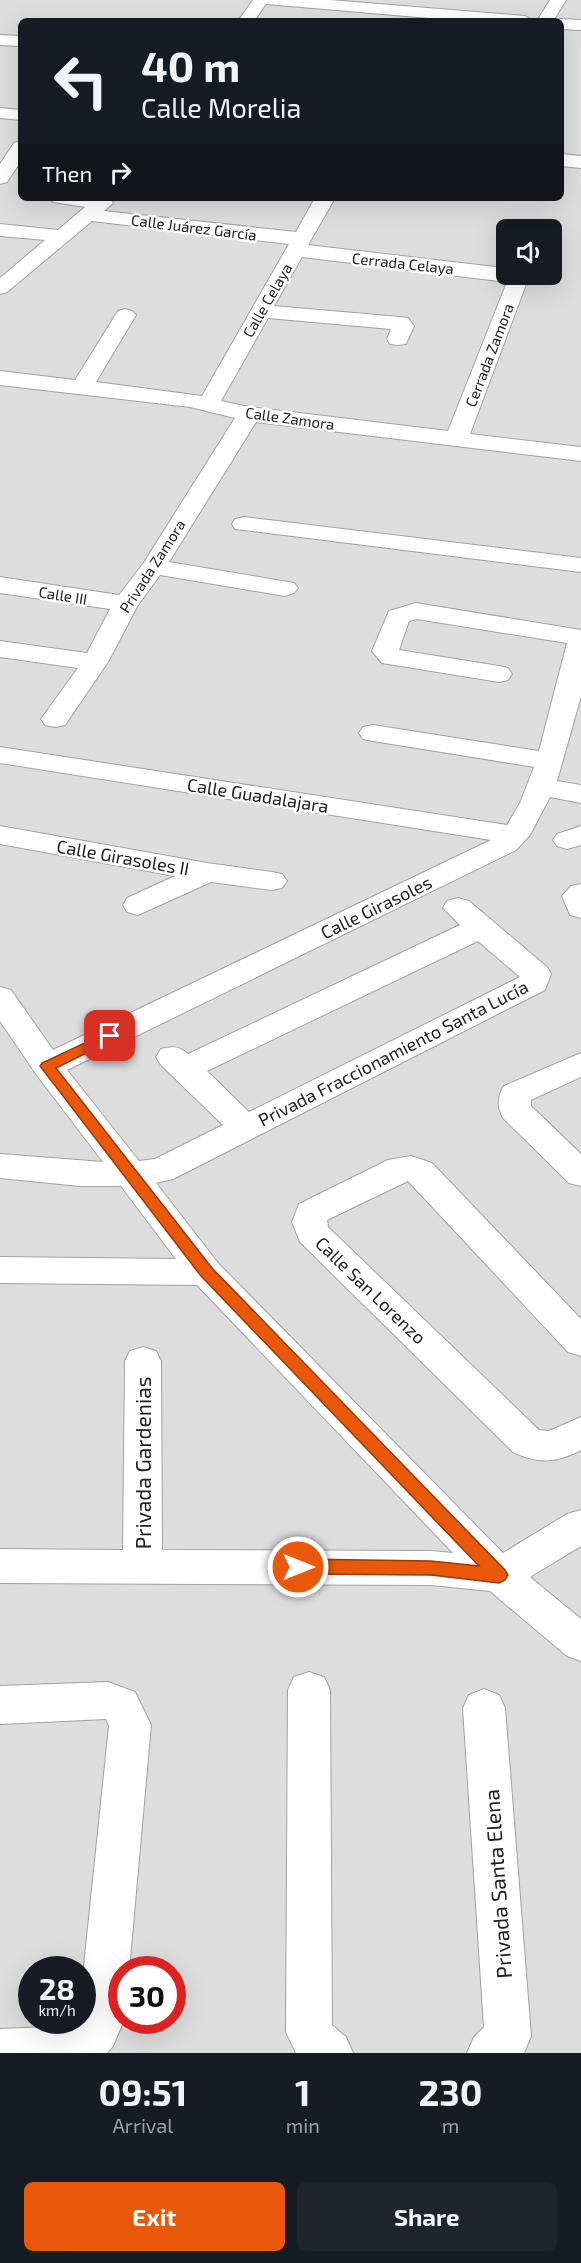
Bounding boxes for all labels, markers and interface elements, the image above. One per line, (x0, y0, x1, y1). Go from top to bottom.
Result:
text: 40 m (141, 40, 240, 90)
icon: left (42, 42, 120, 120)
text: Calle Morelia (141, 91, 301, 123)
icon: right (104, 156, 137, 189)
text: Then (42, 160, 92, 186)
street label: Calle Juárez García (130, 210, 258, 244)
map controls (496, 219, 562, 285)
button: sound (496, 219, 562, 285)
street label: Cerrada Celaya (351, 249, 455, 277)
street label: Calle Celaya (239, 260, 295, 340)
street label: Cerrada Zamora (461, 301, 517, 409)
street label: Calle Zamora (244, 403, 336, 433)
street label: Privada Zamora (115, 516, 189, 616)
street label: Calle III (37, 582, 89, 608)
street label: Calle Guadalajara (186, 773, 330, 817)
street label: Calle Girasoles II (55, 835, 191, 879)
street label: Calle Girasoles (317, 871, 435, 943)
street label: Privada Fraccionamiento Santa Lucía (254, 975, 532, 1131)
pin (84, 1010, 135, 1061)
icon: arrive (93, 1019, 126, 1052)
street label: Calle San Lorenzo (311, 1232, 431, 1348)
street label: Privada Gardenias (130, 1377, 155, 1549)
position arrow (266, 1535, 330, 1599)
street label: Privada Santa Elena (478, 1789, 516, 1979)
speed limit sign: 30 (108, 1956, 186, 2034)
text: 28 (39, 1970, 75, 2006)
text: km/h (38, 2001, 76, 2019)
text: 09:51 (99, 2070, 187, 2113)
text: 1 (295, 2070, 311, 2113)
text: 230 (418, 2070, 482, 2113)
text: Arrival (112, 2113, 173, 2137)
text: min (286, 2113, 320, 2137)
text: m (442, 2113, 459, 2137)
button: Exit (24, 2182, 285, 2251)
button: Share (297, 2182, 557, 2251)

